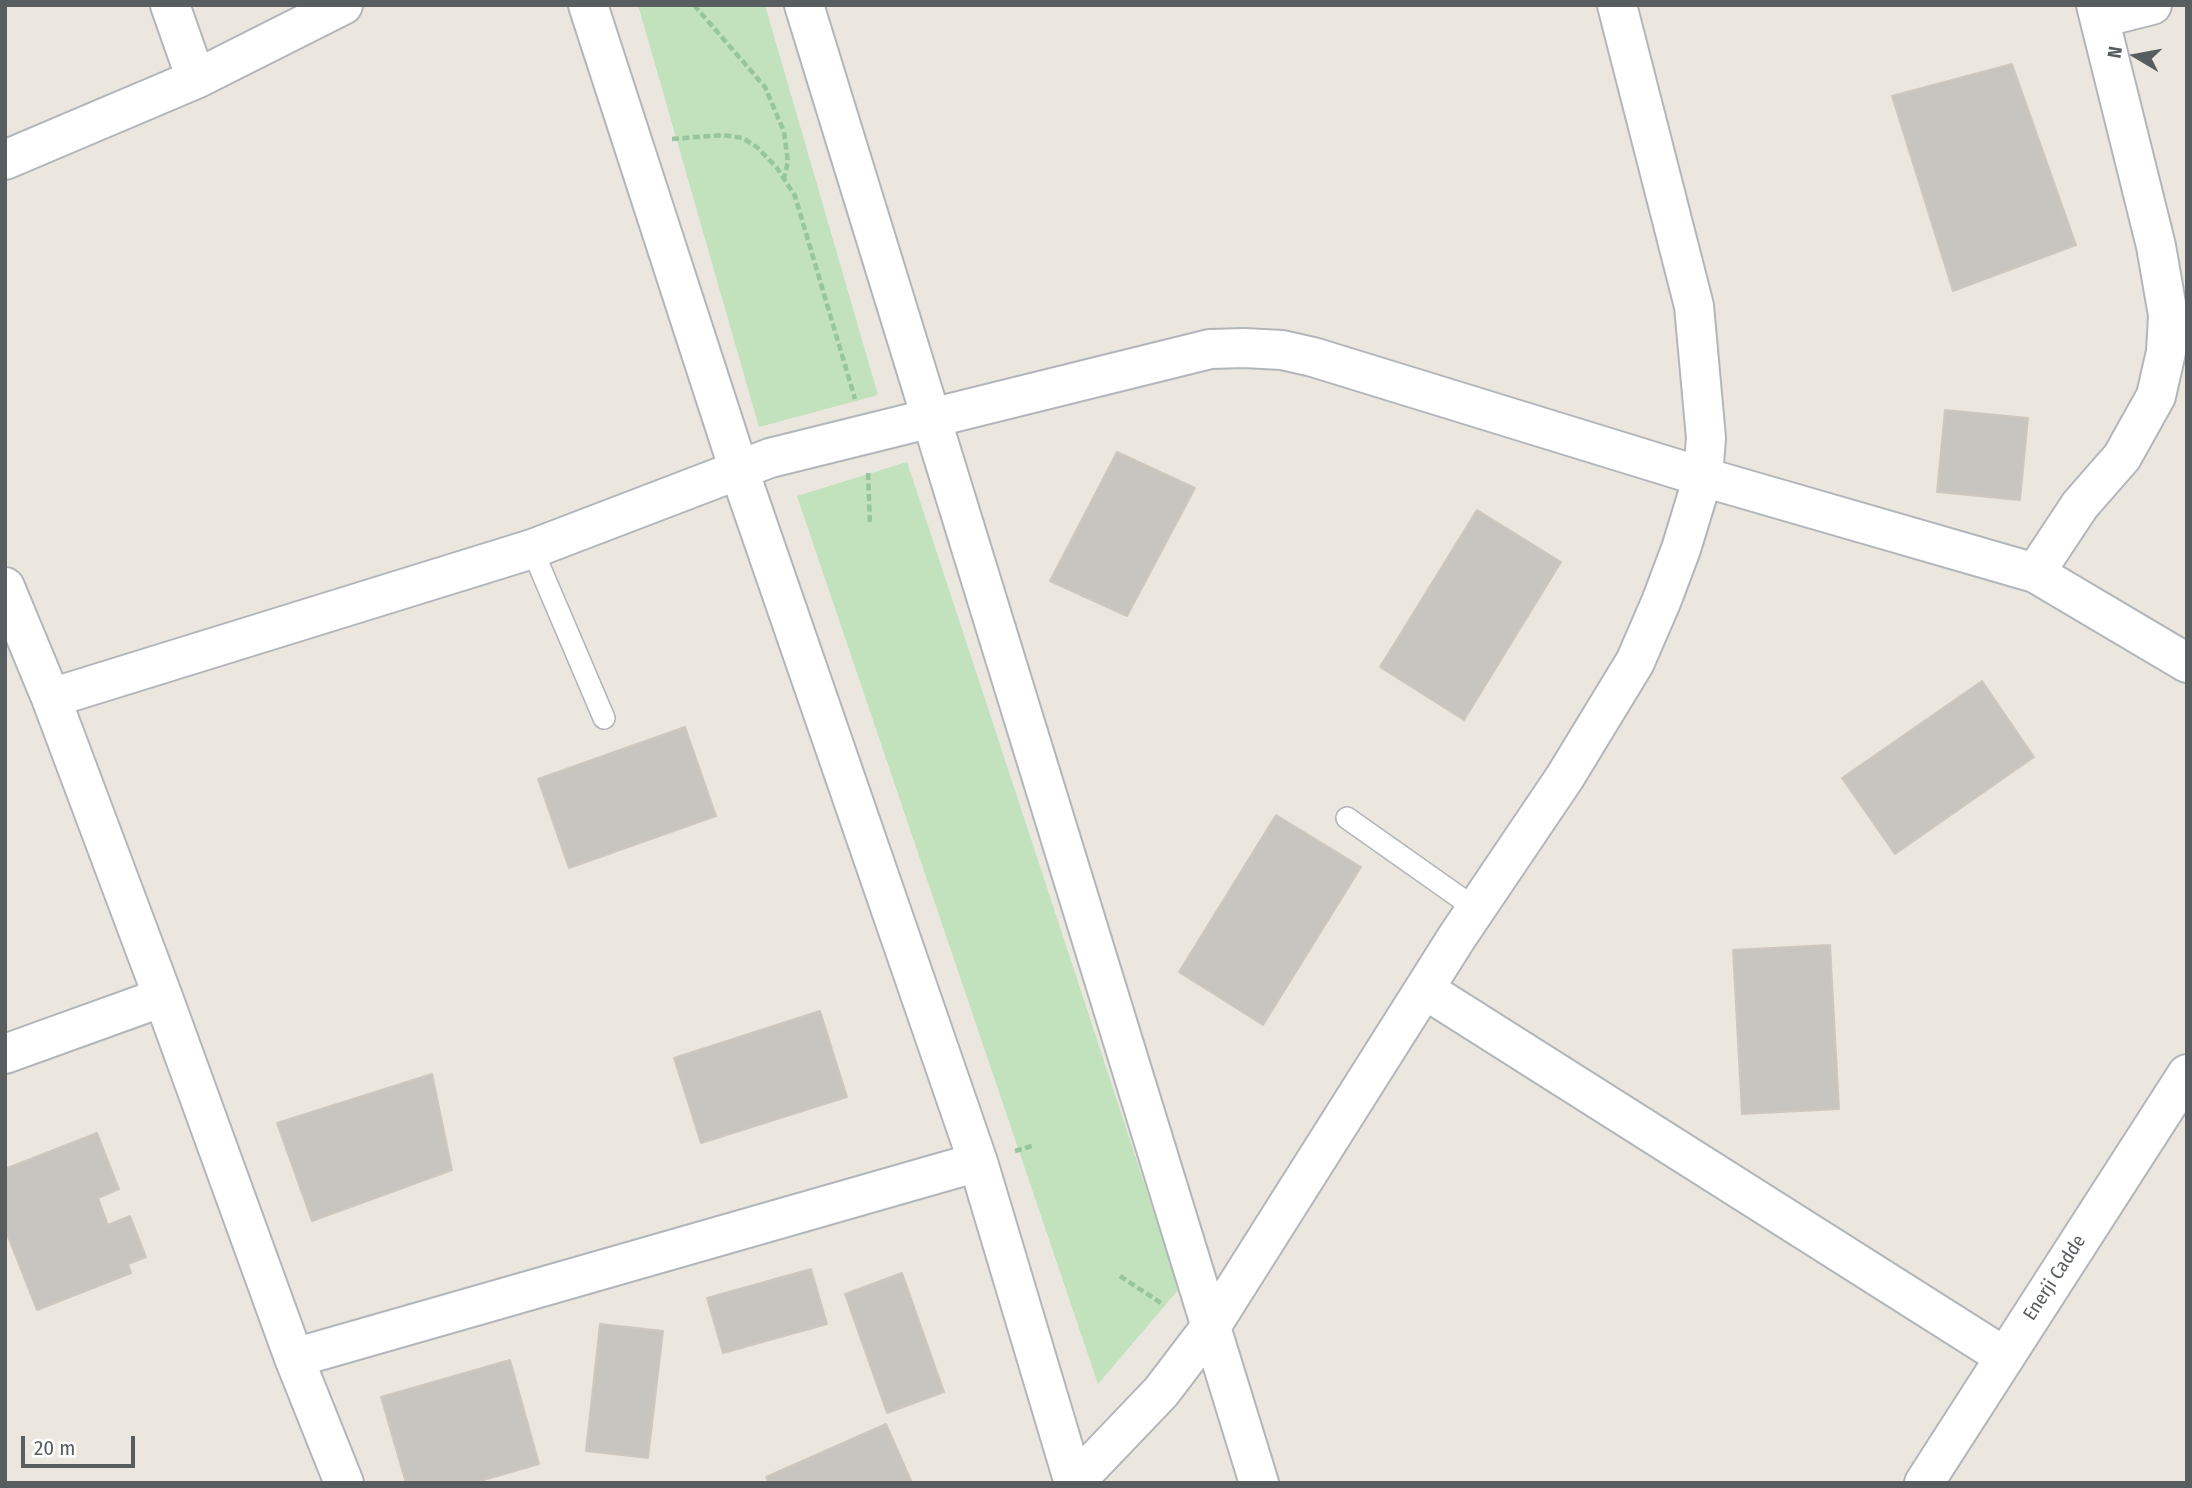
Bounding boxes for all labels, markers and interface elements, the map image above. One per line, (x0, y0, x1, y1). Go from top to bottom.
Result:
north arrow (2101, 21, 2171, 91)
text: N (2103, 45, 2127, 60)
street label: Enerji Cadde (2019, 1231, 2091, 1325)
scale bar (24, 1422, 138, 1466)
text: 20 m (34, 1435, 75, 1461)

